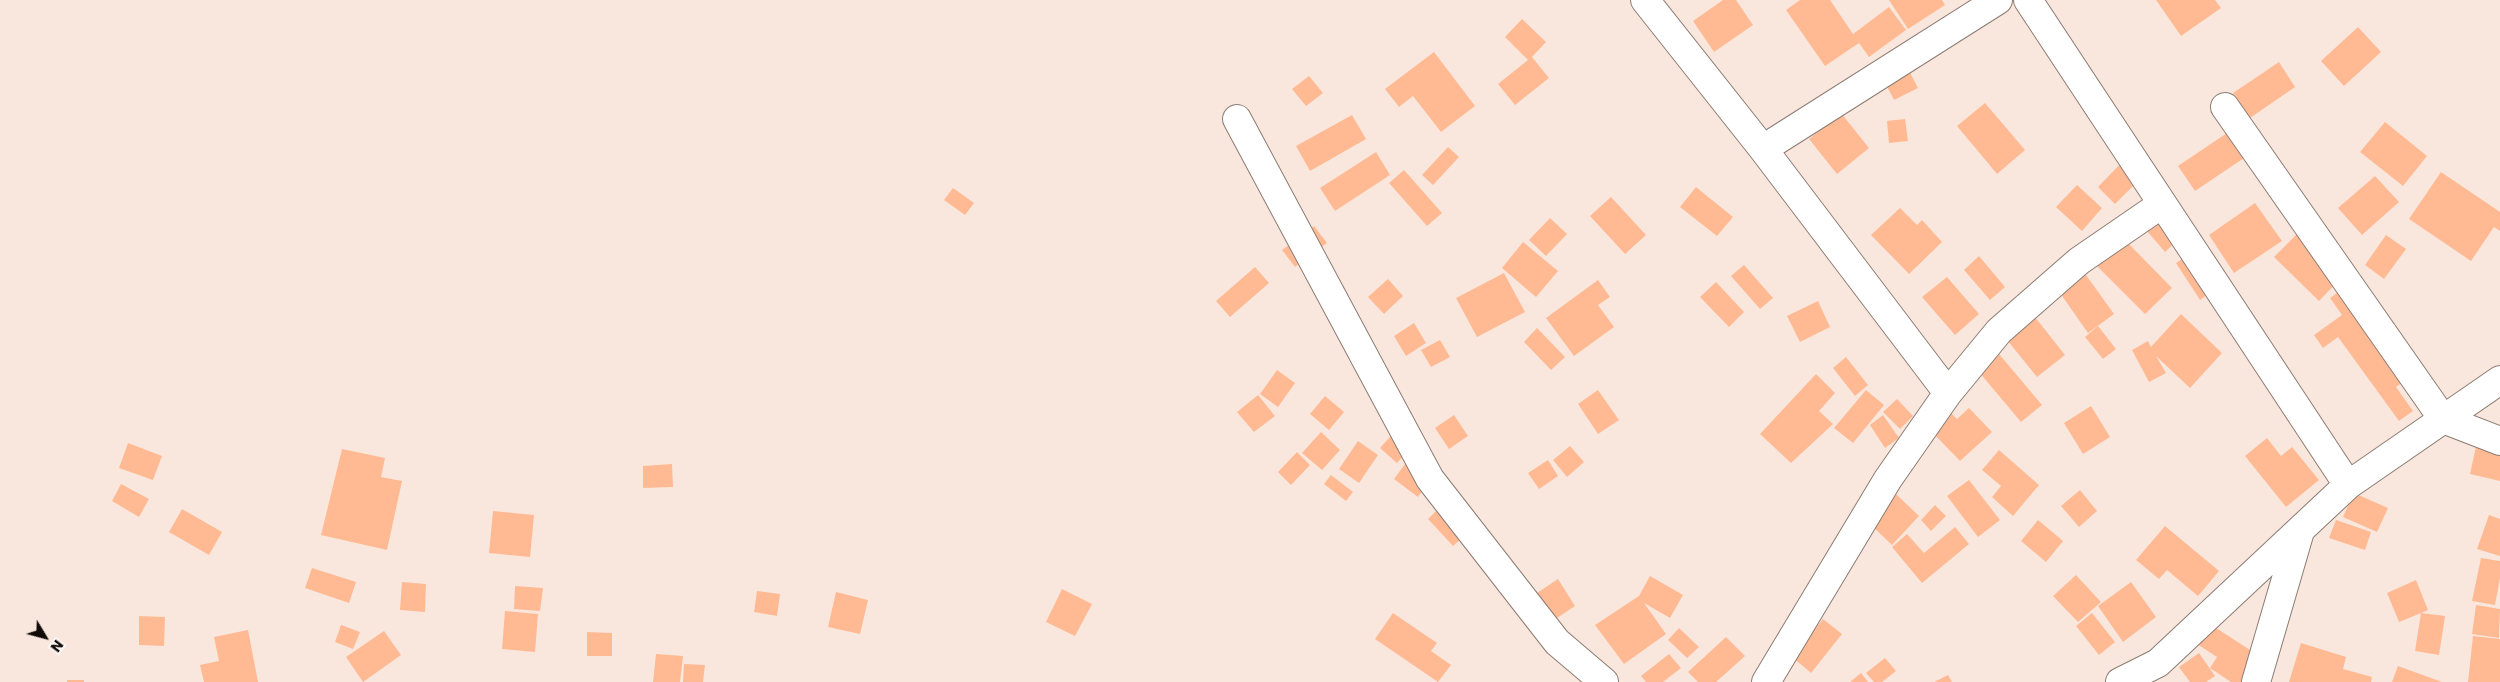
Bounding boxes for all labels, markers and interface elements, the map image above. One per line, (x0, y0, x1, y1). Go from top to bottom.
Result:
north arrow (20, 612, 70, 662)
text: N (46, 636, 68, 656)

